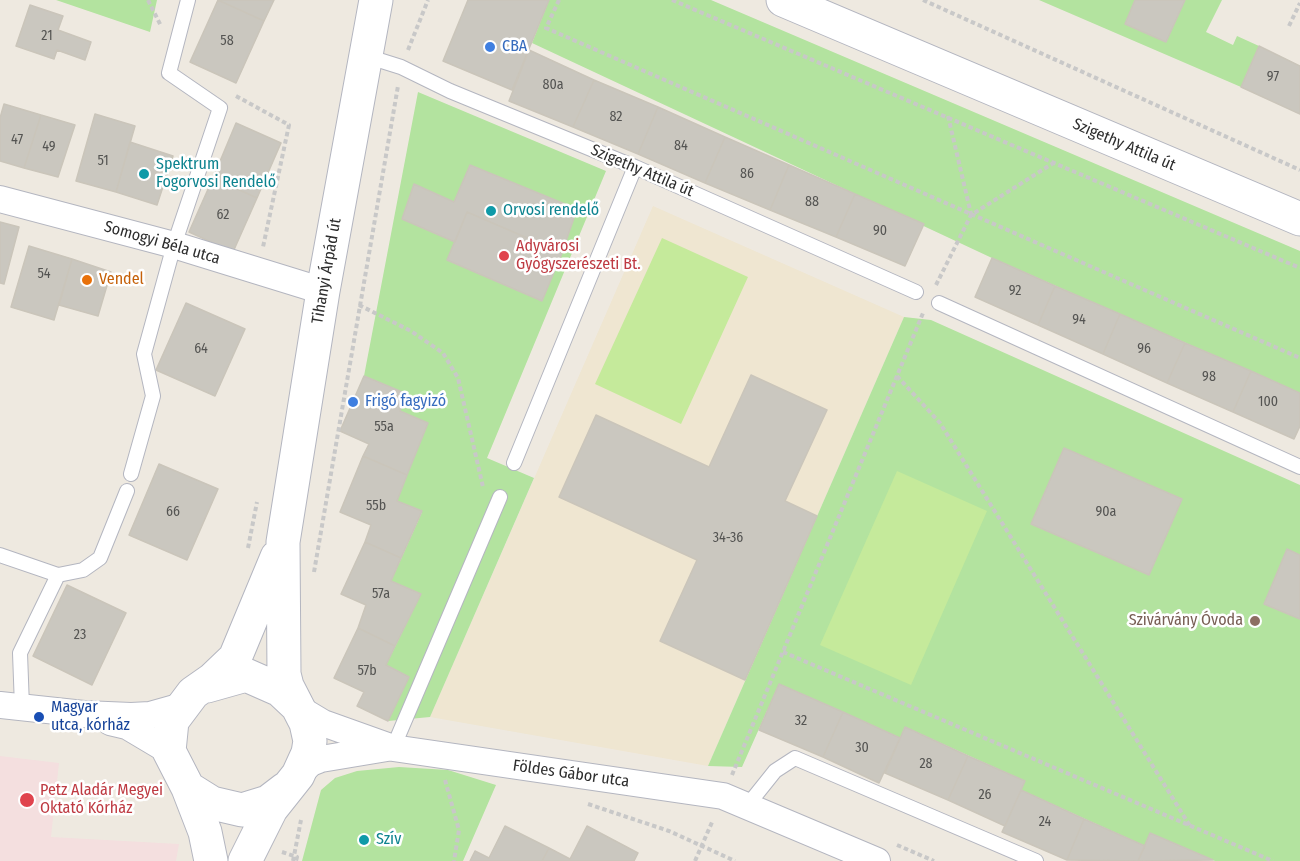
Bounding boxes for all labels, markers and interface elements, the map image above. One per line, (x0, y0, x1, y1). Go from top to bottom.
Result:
house number: 21 (41, 28, 53, 44)
house number: 58 (220, 33, 234, 49)
place label: CBA (502, 37, 527, 57)
marker: CBA (483, 40, 497, 54)
house number: 97 (1267, 69, 1279, 85)
house number: 80a (542, 77, 564, 93)
house number: 82 (609, 109, 623, 125)
street label: Szigethy Attila út (1070, 115, 1178, 175)
house number: 47 (11, 132, 23, 148)
house number: 84 (674, 138, 688, 154)
house number: 49 (42, 139, 56, 155)
street label: Szigethy Attila út (588, 141, 696, 201)
house number: 51 (97, 153, 109, 169)
place label: Spektrum Fogorvosi Rendelő (156, 155, 276, 193)
house number: 86 (740, 166, 754, 182)
marker: Spektrum Fogorvosi Rendelő (137, 167, 151, 181)
house number: 88 (805, 194, 819, 210)
place label: Orvosi rendelő (503, 201, 599, 221)
marker: Orvosi rendelő (484, 204, 498, 218)
house number: 62 (217, 207, 229, 223)
street label: Somogyi Béla utca (102, 217, 222, 269)
street label: Tihanyi Árpád út (308, 217, 346, 325)
house number: 90 (873, 223, 887, 239)
place label: Adyvárosi Gyógyszerészeti Bt. (516, 237, 641, 275)
marker: Adyvárosi Gyógyszerészeti Bt. (497, 249, 511, 263)
house number: 54 (37, 266, 51, 282)
place label: Vendel (99, 270, 144, 290)
marker: Vendel (80, 273, 94, 287)
house number: 92 (1009, 283, 1021, 299)
house number: 94 (1072, 312, 1086, 328)
house number: 64 (194, 341, 208, 357)
house number: 96 (1137, 341, 1151, 357)
house number: 98 (1202, 369, 1216, 385)
place label: Frigó fagyizó (365, 392, 446, 412)
house number: 100 (1258, 394, 1278, 410)
marker: Frigó fagyizó (346, 395, 360, 409)
house number: 55a (374, 419, 394, 435)
house number: 55b (366, 498, 386, 514)
house number: 66 (166, 504, 180, 520)
house number: 90a (1096, 504, 1116, 520)
house number: 34-36 (713, 530, 743, 546)
house number: 57a (372, 586, 390, 602)
place label: Szivárvány Óvoda (1129, 611, 1243, 631)
marker: Szivárvány Óvoda (1248, 614, 1262, 628)
house number: 23 (74, 627, 86, 643)
house number: 57b (357, 663, 377, 679)
place label: Magyar utca, kórház (51, 698, 130, 736)
marker: Magyar utca, kórház (32, 710, 46, 724)
house number: 32 (795, 713, 807, 729)
house number: 30 (855, 740, 869, 756)
street label: Földes Gábor utca (512, 756, 630, 792)
house number: 28 (919, 756, 933, 772)
place label: Petz Aladár Megyei Oktató Kórház (40, 781, 163, 819)
house number: 26 (978, 787, 992, 803)
marker: Petz Aladár Megyei Oktató Kórház (18, 791, 36, 809)
house number: 24 (1039, 814, 1051, 830)
place label: Szív (376, 830, 401, 850)
marker: Szív (357, 833, 371, 847)

